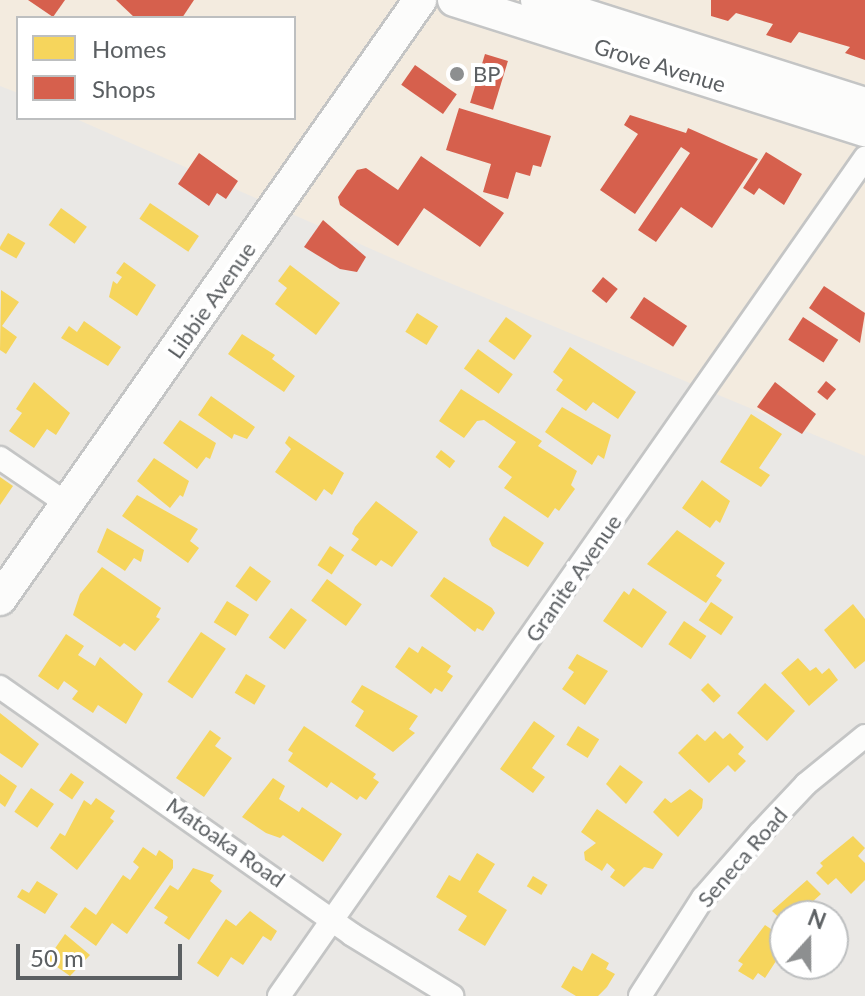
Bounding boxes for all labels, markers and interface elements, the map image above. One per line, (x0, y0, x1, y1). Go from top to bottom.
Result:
legend (16, 16, 296, 120)
street label: Grove Avenue (591, 32, 729, 98)
text: Homes (92, 34, 166, 63)
place label: BP (473, 61, 500, 87)
marker: BP (448, 65, 466, 83)
text: Shops (92, 74, 156, 103)
street label: Libbie Avenue (161, 236, 261, 364)
street label: Granite Avenue (519, 509, 627, 647)
street label: Matoaka Road (162, 791, 290, 893)
street label: Seneca Road (692, 802, 792, 912)
north arrow (769, 900, 849, 980)
text: N (804, 903, 830, 935)
scale bar (20, 928, 186, 978)
text: 50 m (30, 943, 84, 972)

